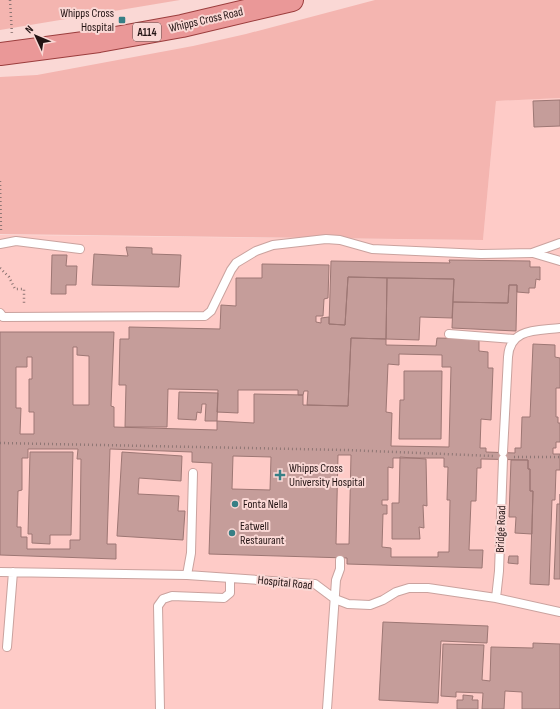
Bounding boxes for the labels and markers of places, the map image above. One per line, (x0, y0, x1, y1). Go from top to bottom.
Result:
place label: Whipps Cross Hospital (60, 6, 114, 35)
marker: Whipps Cross Hospital (117, 15, 127, 25)
place label: Whipps Cross University Hospital (289, 461, 365, 490)
marker: Whipps Cross University Hospital (274, 469, 286, 481)
place label: Fonta Nella (243, 497, 288, 512)
marker: Fonta Nella (230, 499, 240, 509)
place label: Eatwell Restaurant (240, 519, 285, 548)
marker: Eatwell Restaurant (227, 528, 237, 538)

